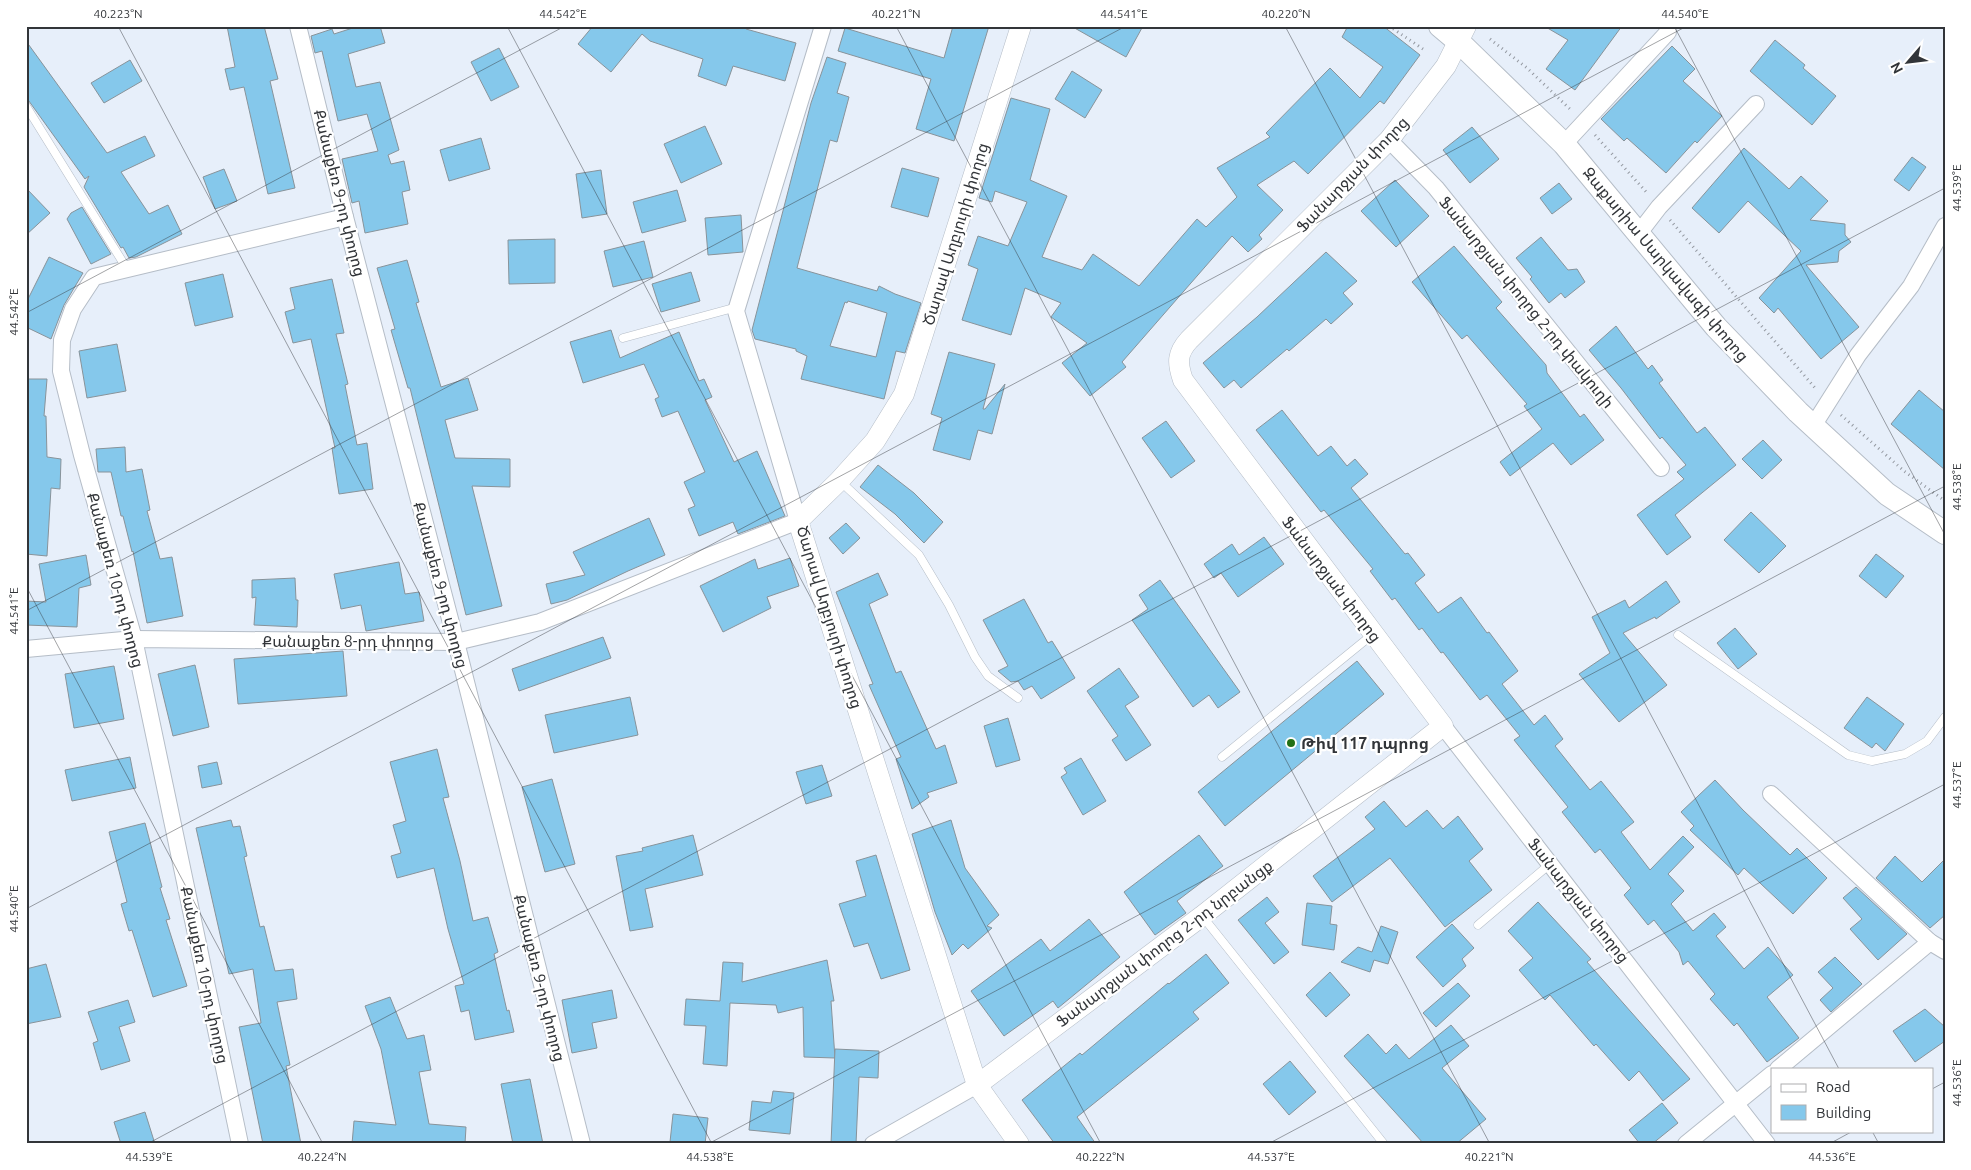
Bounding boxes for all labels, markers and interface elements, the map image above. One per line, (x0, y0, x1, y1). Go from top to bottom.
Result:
text: 40.223°N (93, 7, 143, 20)
text: 44.542°E (539, 7, 587, 20)
text: 40.221°N (871, 7, 921, 20)
text: 44.541°E (1100, 7, 1148, 20)
text: 40.220°N (1261, 7, 1311, 20)
text: 44.540°E (1661, 7, 1709, 20)
north arrow (1884, 38, 1934, 88)
text: N (1887, 60, 1906, 76)
street label: Քանաքեռ 9-րդ փողոց (310, 108, 369, 279)
street label: Ֆանարջյան փողոց (1292, 113, 1412, 236)
street label: Ծարավ Աղբյուրի փողոց (919, 141, 992, 328)
street label: Զաքարիա Սարկավագի փողոց (1579, 163, 1753, 365)
text: 44.539°E (1950, 164, 1963, 212)
street label: Ֆանարջյան փողոց 2-րդ փակուղի (1435, 193, 1618, 412)
text: 44.542°E (7, 288, 20, 336)
text: 44.538°E (1950, 463, 1963, 511)
street label: Քանաքեռ 10-րդ փողոց (83, 491, 148, 670)
street label: Քանաքեռ 9-րդ փողոց (409, 500, 472, 670)
street label: Ֆանարջյան փողոց (1278, 512, 1385, 646)
street label: Ծարավ Աղբյուրի փողոց (793, 524, 866, 711)
text: 44.541°E (7, 587, 20, 635)
street label: Քանաքեռ 8-րդ փողոց (262, 632, 434, 651)
place label: Թիվ 117 դպրոց (1301, 734, 1429, 753)
marker: Թիվ 117 դպրոց (1285, 737, 1297, 749)
text: 44.537°E (1950, 761, 1963, 809)
street label: Ֆանարջյան փողոց (1524, 834, 1633, 966)
street label: Ֆանարջյան փողոց 2-րդ նրբանցք (1052, 856, 1276, 1031)
text: 44.540°E (7, 885, 20, 933)
street label: Քանաքեռ 10-րդ փողոց (176, 885, 233, 1065)
street label: Քանաքեռ 9-րդ փողոց (510, 893, 569, 1064)
text: 44.536°E (1950, 1059, 1963, 1107)
legend (1771, 1068, 1934, 1132)
text: Road (1816, 1078, 1851, 1095)
text: Building (1816, 1104, 1871, 1121)
text: 44.539°E (125, 1150, 173, 1163)
text: 40.224°N (297, 1150, 347, 1163)
text: 44.538°E (686, 1150, 734, 1163)
text: 40.222°N (1075, 1150, 1125, 1163)
text: 44.537°E (1247, 1150, 1295, 1163)
text: 40.221°N (1464, 1150, 1514, 1163)
text: 44.536°E (1808, 1150, 1856, 1163)

